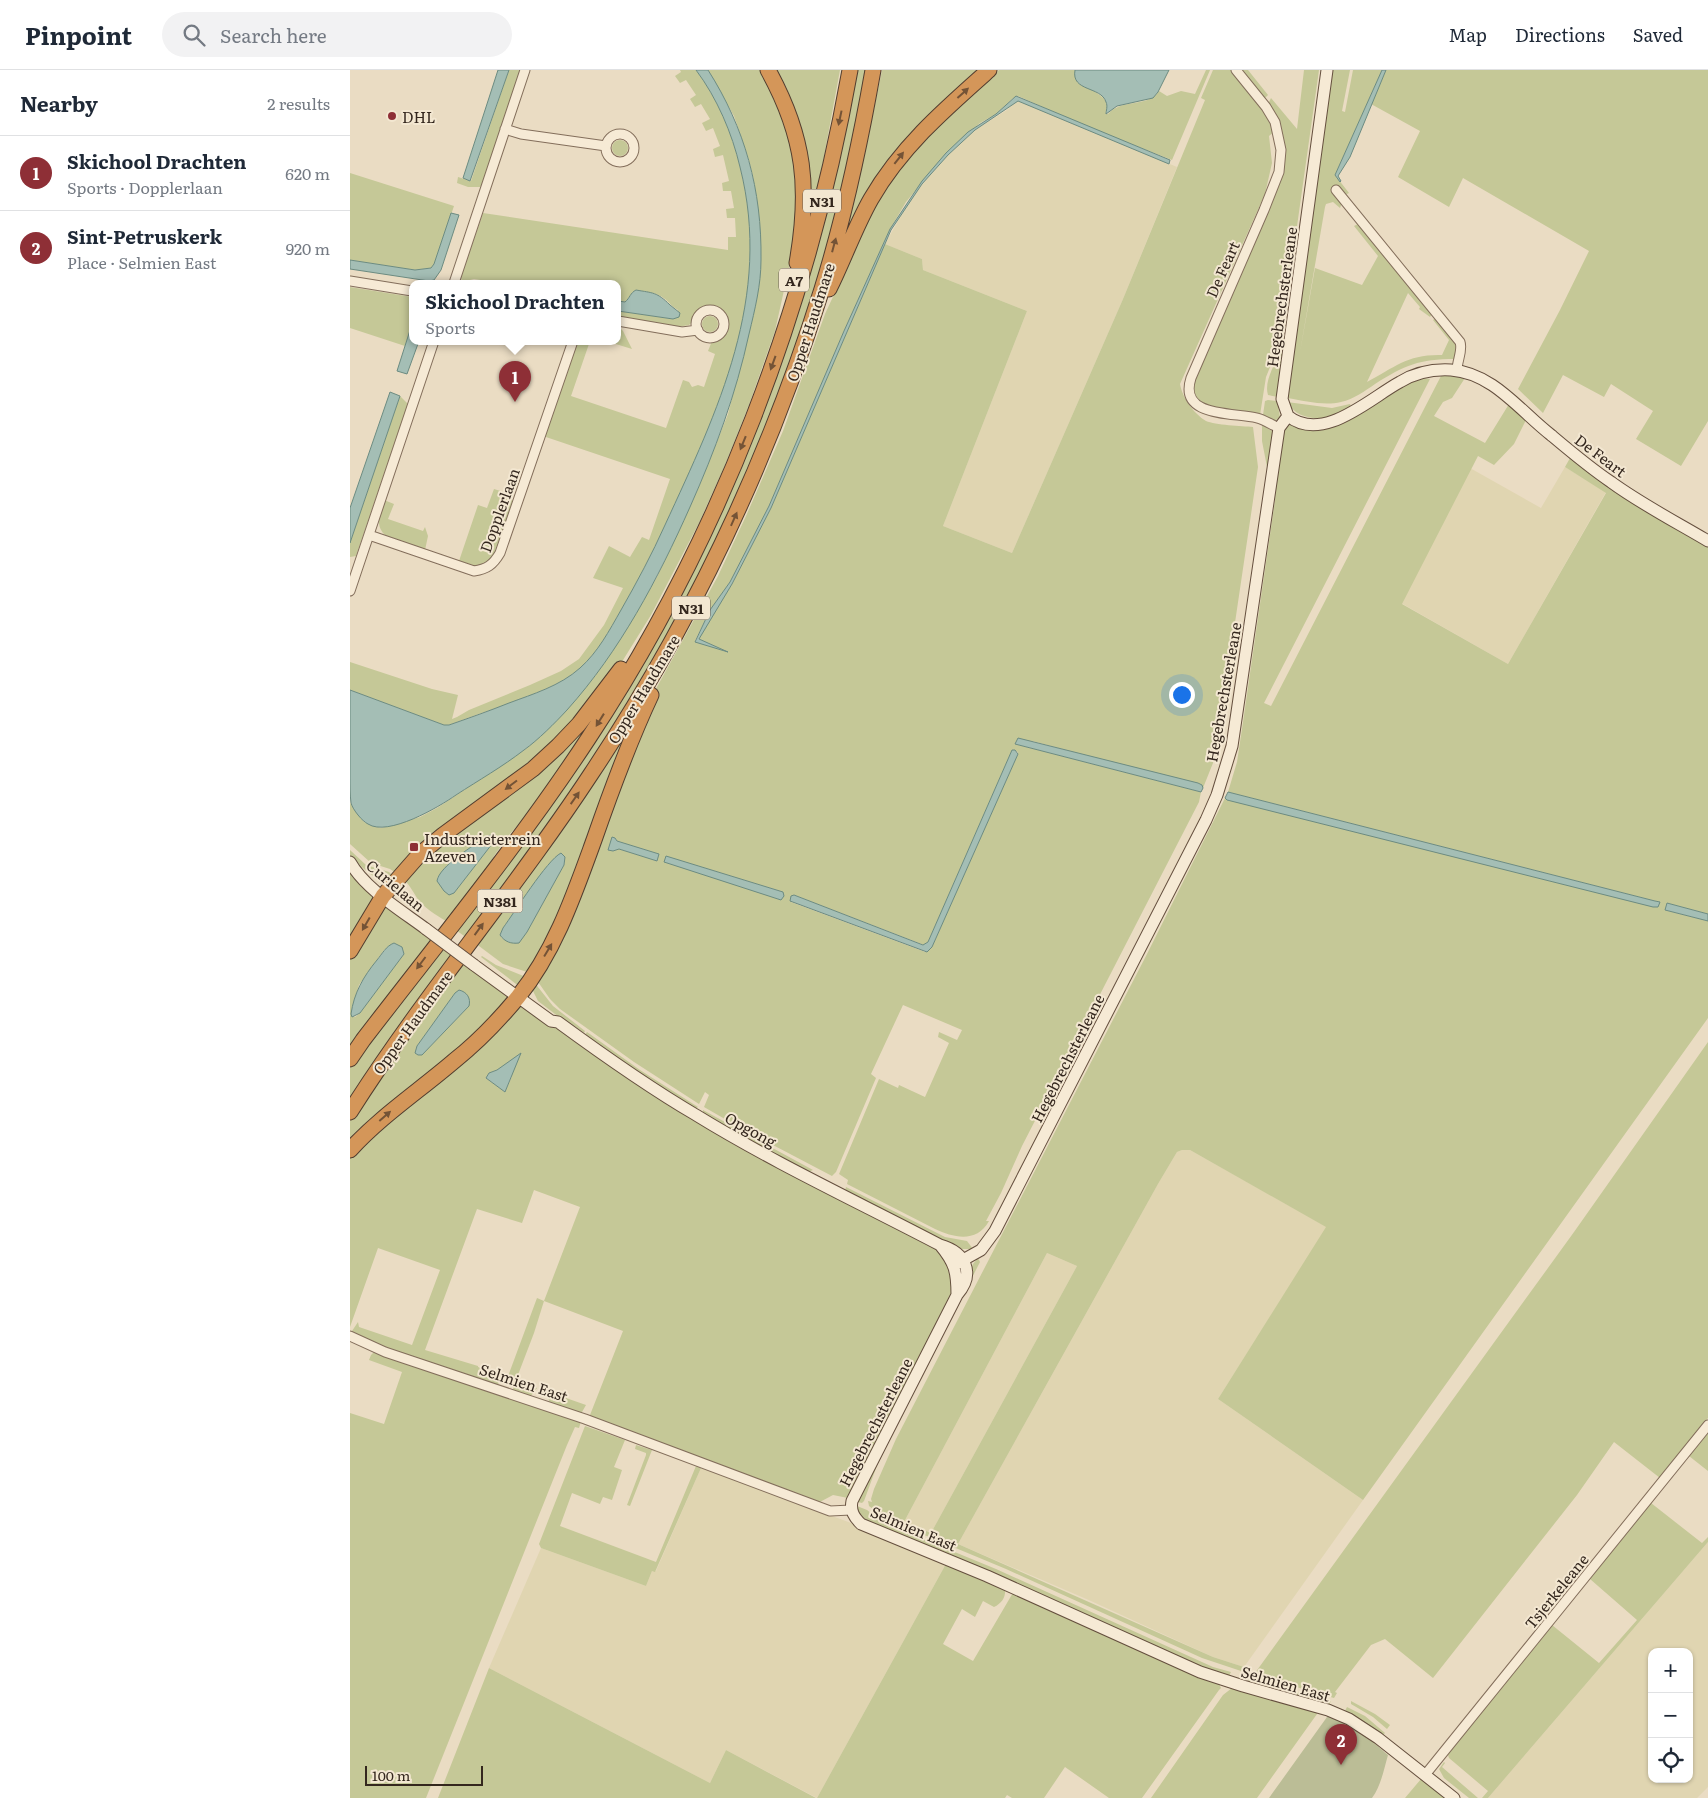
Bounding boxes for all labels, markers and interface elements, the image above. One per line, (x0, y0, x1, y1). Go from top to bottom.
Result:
search box (162, 12, 512, 57)
text: Pinpoint (25, 17, 132, 52)
icon: search (180, 21, 208, 49)
text: Search here (220, 21, 327, 49)
text: Map (1449, 21, 1487, 48)
text: Directions (1515, 21, 1605, 48)
text: Saved (1633, 21, 1683, 48)
text: Nearby (20, 87, 98, 118)
one-way arrow (956, 88, 969, 99)
text: 2 results (267, 91, 330, 115)
place label: DHL (402, 105, 436, 128)
marker: DHL (386, 110, 398, 122)
one-way arrow (836, 110, 844, 126)
text: Skichool Drachten (67, 147, 246, 175)
one-way arrow (894, 151, 904, 165)
text: 1 (33, 161, 39, 185)
text: 620 m (285, 161, 330, 185)
text: Sports · Dopplerlaan (67, 175, 223, 199)
road number: N31 (803, 190, 841, 212)
text: Sint-Petruskerk (67, 222, 222, 250)
street label: Hegebrechsterleane (1260, 225, 1302, 369)
text: 2 (32, 236, 40, 260)
text: 920 m (286, 236, 330, 260)
street label: De Feart (1199, 237, 1245, 301)
one-way arrow (830, 238, 838, 253)
text: Place · Selmien East (67, 250, 216, 274)
street label: Opper Haudmare (780, 259, 840, 384)
road number: A7 (779, 268, 809, 292)
popup (409, 280, 621, 345)
text: Skichool Drachten (425, 287, 605, 315)
text: Sports (425, 315, 475, 339)
one-way arrow (769, 356, 777, 371)
pin: 1 (499, 361, 531, 402)
street label: De Feart (1570, 428, 1632, 482)
one-way arrow (738, 436, 746, 450)
street label: Dopplerlaan (473, 464, 525, 556)
one-way arrow (730, 511, 739, 526)
road number: N31 (672, 596, 710, 620)
street label: Hegebrechsterleane (1199, 620, 1247, 764)
street label: Opper Haudmare (601, 630, 685, 748)
your location (1169, 682, 1195, 708)
one-way arrow (595, 713, 605, 726)
one-way arrow (504, 780, 518, 790)
one-way arrow (570, 791, 580, 805)
place label: Industrieterrein Azeven (424, 827, 541, 867)
marker: Industrieterrein Azeven (408, 841, 420, 853)
street label: Curielaan (362, 854, 430, 916)
road number: N381 (478, 889, 522, 912)
one-way arrow (362, 917, 371, 930)
one-way arrow (474, 922, 484, 936)
one-way arrow (543, 944, 552, 957)
one-way arrow (416, 956, 427, 969)
street label: Opper Haudmare (366, 965, 458, 1079)
street label: Hegebrechsterleane (1025, 989, 1110, 1126)
street label: Opgong (721, 1105, 781, 1153)
one-way arrow (379, 1110, 391, 1122)
street label: Hegebrechsterleane (833, 1353, 918, 1490)
street label: Selmien East (477, 1357, 571, 1407)
street label: Selmien East (867, 1499, 961, 1557)
street label: Tsjerkeleane (1518, 1548, 1594, 1634)
map controls (1648, 1648, 1693, 1783)
button: + (1648, 1648, 1693, 1693)
street label: Selmien East (1239, 1659, 1333, 1707)
button: − (1648, 1693, 1693, 1738)
pin: 2 (1325, 1724, 1357, 1765)
button: locate (1648, 1738, 1693, 1783)
scale bar (365, 1763, 482, 1786)
text: 100 m (372, 1765, 410, 1785)

